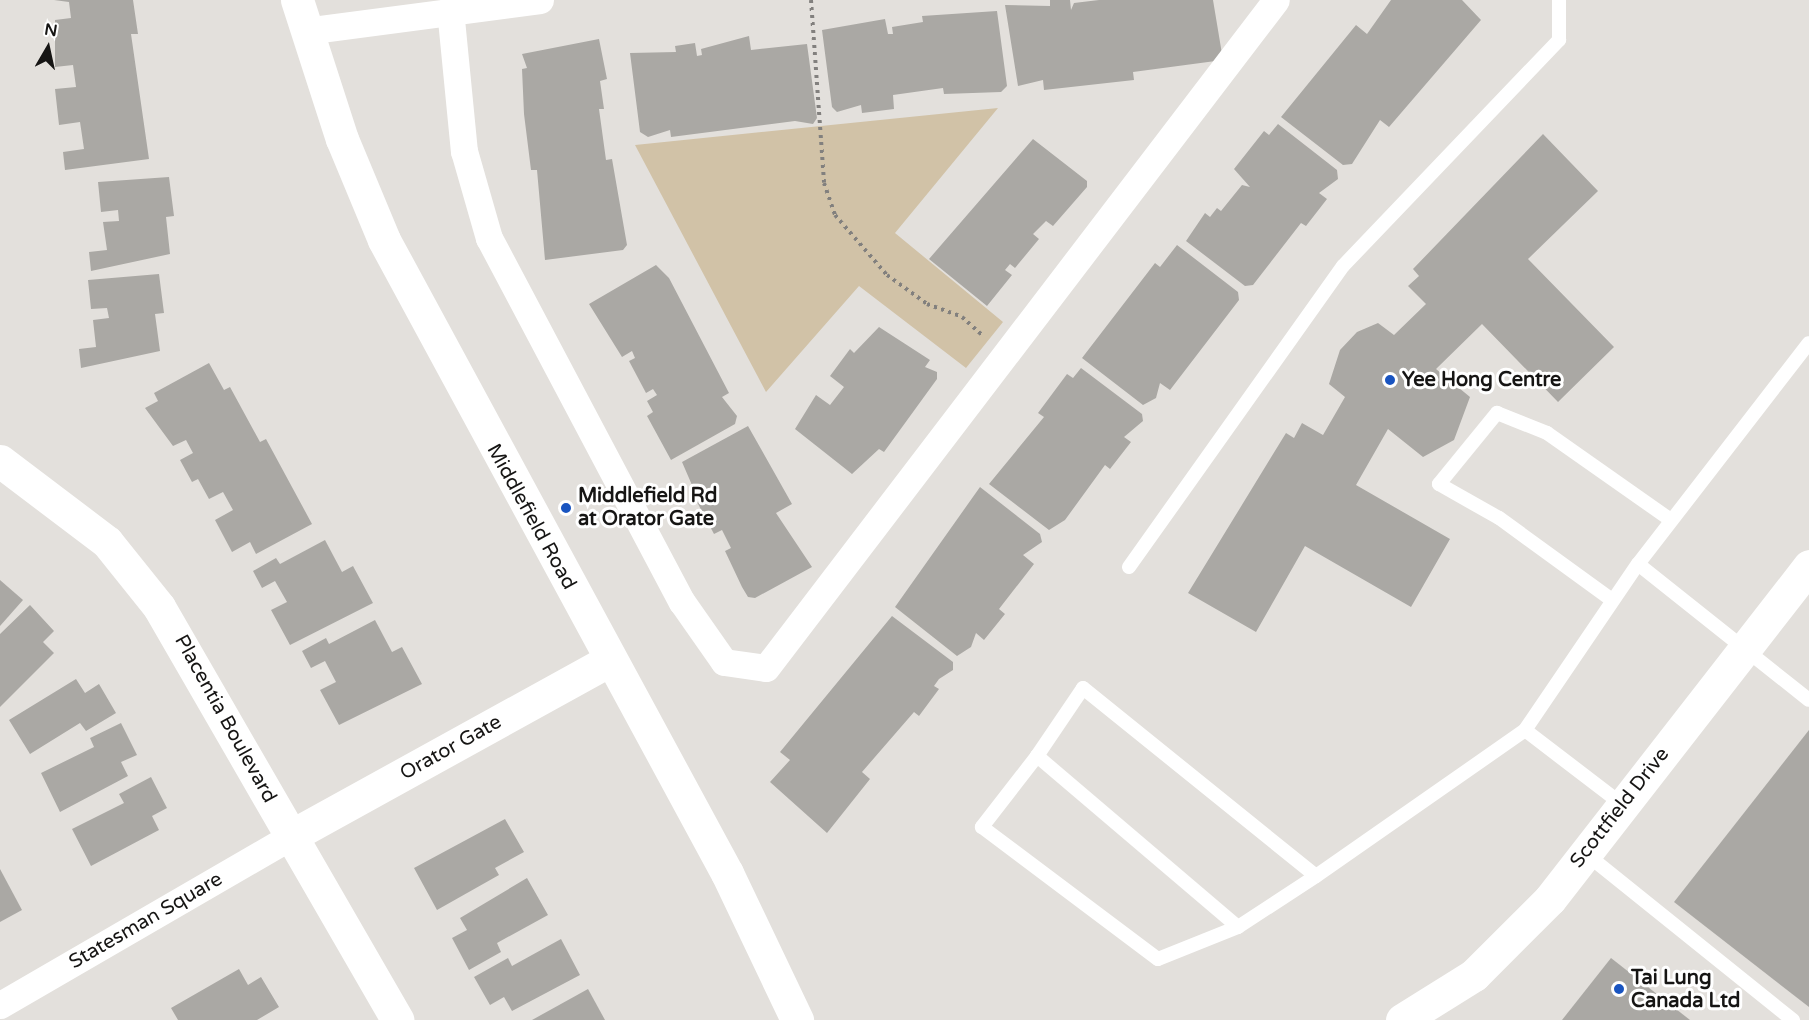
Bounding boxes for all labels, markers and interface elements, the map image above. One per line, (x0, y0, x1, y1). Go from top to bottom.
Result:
north arrow (18, 18, 78, 78)
text: N (43, 19, 59, 41)
place label: Yee Hong Centre (1402, 368, 1561, 392)
marker: Yee Hong Centre (1383, 373, 1397, 387)
street label: Middlefield Road (481, 440, 581, 594)
place label: Middlefield Rd at Orator Gate (578, 484, 717, 531)
marker: Middlefield Rd at Orator Gate (559, 501, 573, 515)
street label: Placentia Boulevard (169, 631, 281, 807)
street label: Orator Gate (396, 710, 506, 786)
street label: Scottfield Drive (1565, 743, 1675, 873)
street label: Statesman Square (65, 867, 227, 975)
place label: Tai Lung Canada Ltd (1631, 966, 1740, 1013)
marker: Tai Lung Canada Ltd (1612, 982, 1626, 996)

